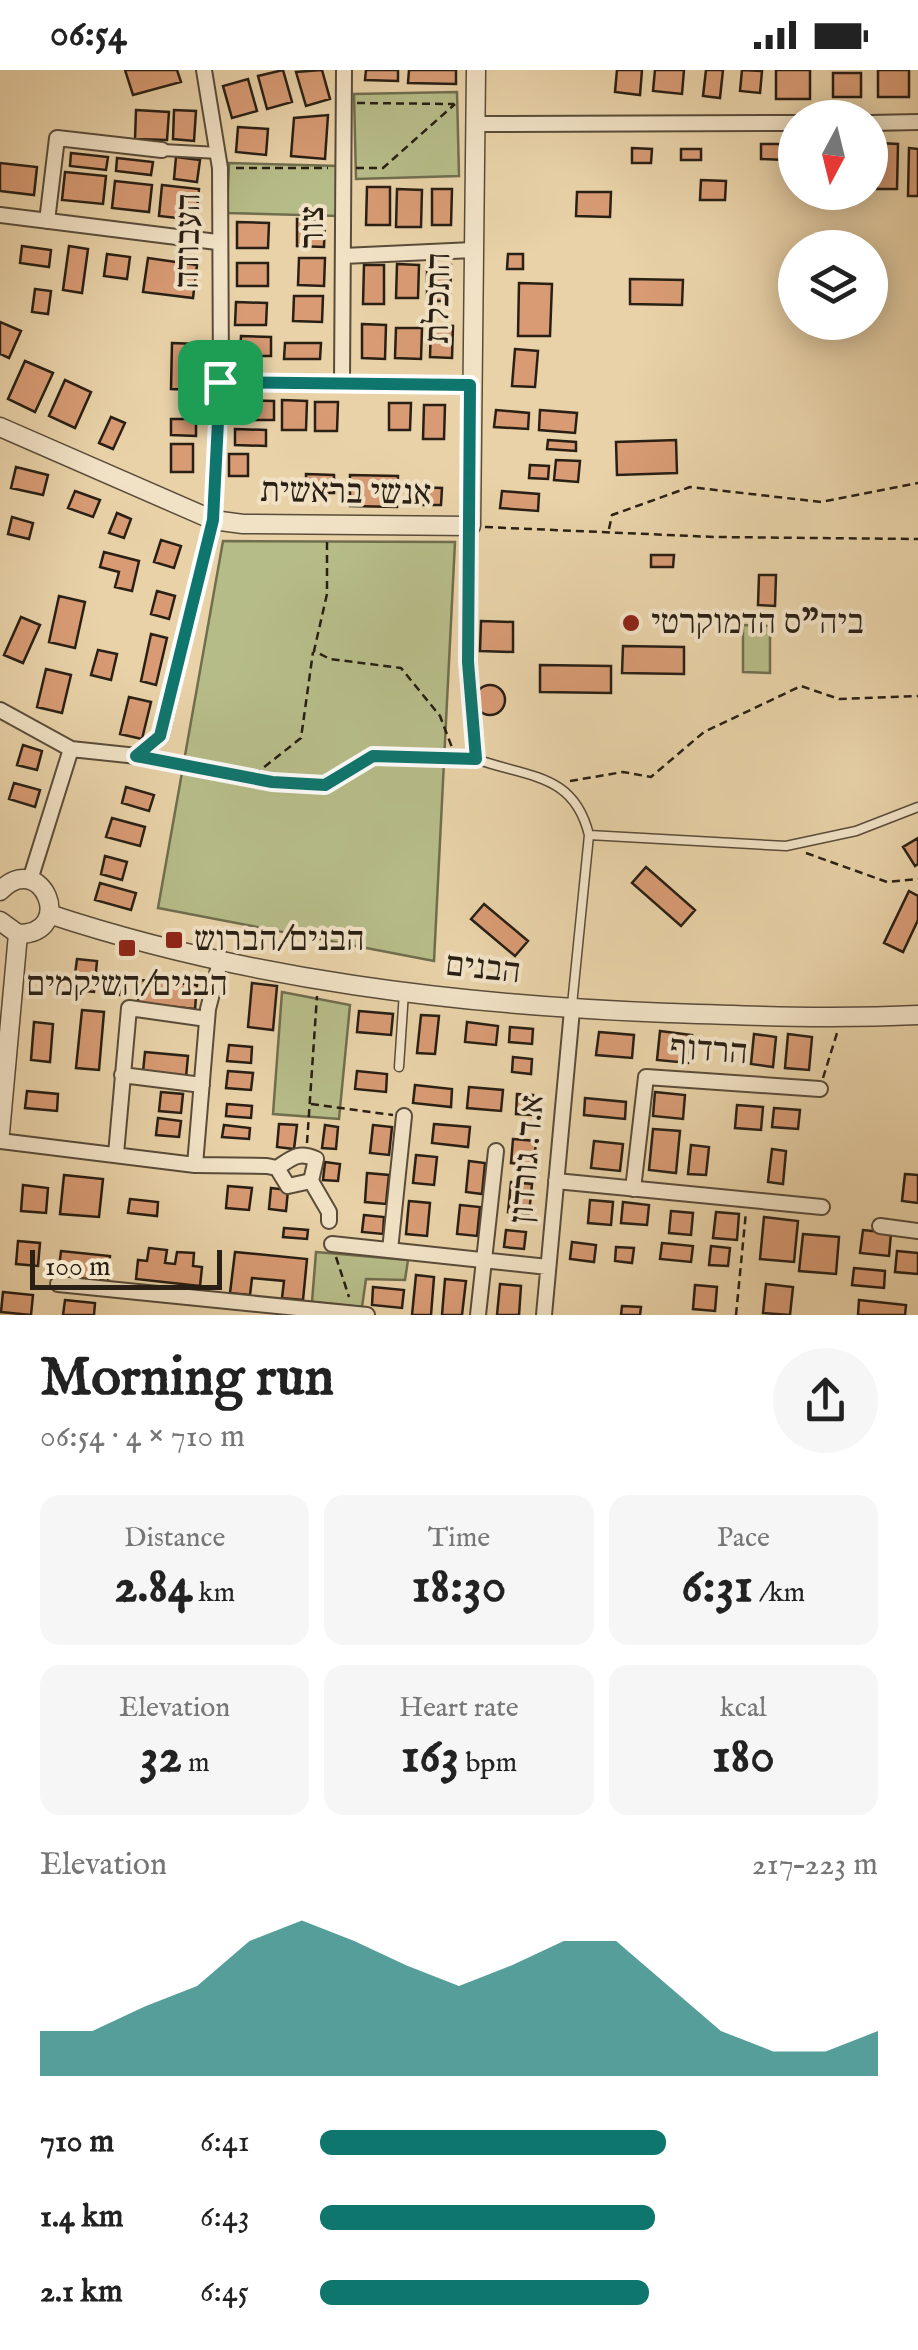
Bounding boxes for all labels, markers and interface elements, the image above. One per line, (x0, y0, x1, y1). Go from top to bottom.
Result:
text: 06:54 (50, 11, 127, 59)
north arrow (778, 100, 888, 210)
map controls (778, 100, 888, 340)
street label: העבודה (166, 193, 212, 289)
street label: צור (291, 205, 336, 249)
button: layers (778, 230, 888, 340)
street label: התכלת (416, 252, 462, 344)
pin (178, 340, 263, 425)
icon: arrive (193, 355, 248, 410)
street label: אנשי בראשית (260, 469, 432, 517)
place label: ביה"ס הדמוקרטי (651, 601, 864, 646)
marker: ביה"ס הדמוקרטי (620, 612, 642, 634)
place label: הבנים/הברוש (194, 918, 365, 963)
marker: הבנים/הברוש (163, 929, 185, 951)
marker: הבנים/השיקמים (116, 937, 138, 959)
street label: הבנים (443, 943, 523, 995)
place label: הבנים/השיקמים (26, 963, 228, 1008)
street label: הרדוף (669, 1026, 749, 1076)
street label: א.ד. גורדון (500, 1093, 556, 1225)
scale bar (30, 1245, 222, 1290)
text: 100 m (45, 1250, 111, 1285)
text: Morning run (40, 1344, 334, 1414)
button: share (773, 1348, 878, 1453)
text: 06:54 · 4 × 710 m (40, 1417, 245, 1458)
text: Distance (124, 1521, 225, 1556)
text: Time (428, 1521, 490, 1556)
text: Pace (717, 1521, 770, 1556)
text: 2.84 (114, 1556, 192, 1619)
text: 18:30 (412, 1556, 506, 1619)
text: 6:31 (681, 1556, 753, 1619)
text: km (192, 1576, 235, 1611)
text: /km (753, 1576, 805, 1611)
text: Elevation (119, 1691, 230, 1726)
text: Heart rate (399, 1691, 519, 1726)
text: kcal (720, 1691, 767, 1726)
text: 32 (140, 1726, 182, 1789)
text: 163 (401, 1726, 459, 1789)
text: 180 (712, 1726, 775, 1789)
text: m (182, 1746, 210, 1781)
text: bpm (459, 1746, 517, 1781)
text: Elevation (40, 1845, 167, 1886)
text: 217–223 m (752, 1845, 878, 1886)
text: 710 m (40, 2122, 114, 2163)
text: 6:41 (200, 2122, 250, 2163)
text: 1.4 km (40, 2197, 124, 2238)
text: 6:43 (200, 2197, 250, 2238)
text: 2.1 km (40, 2272, 123, 2313)
text: 6:45 (200, 2272, 249, 2313)

